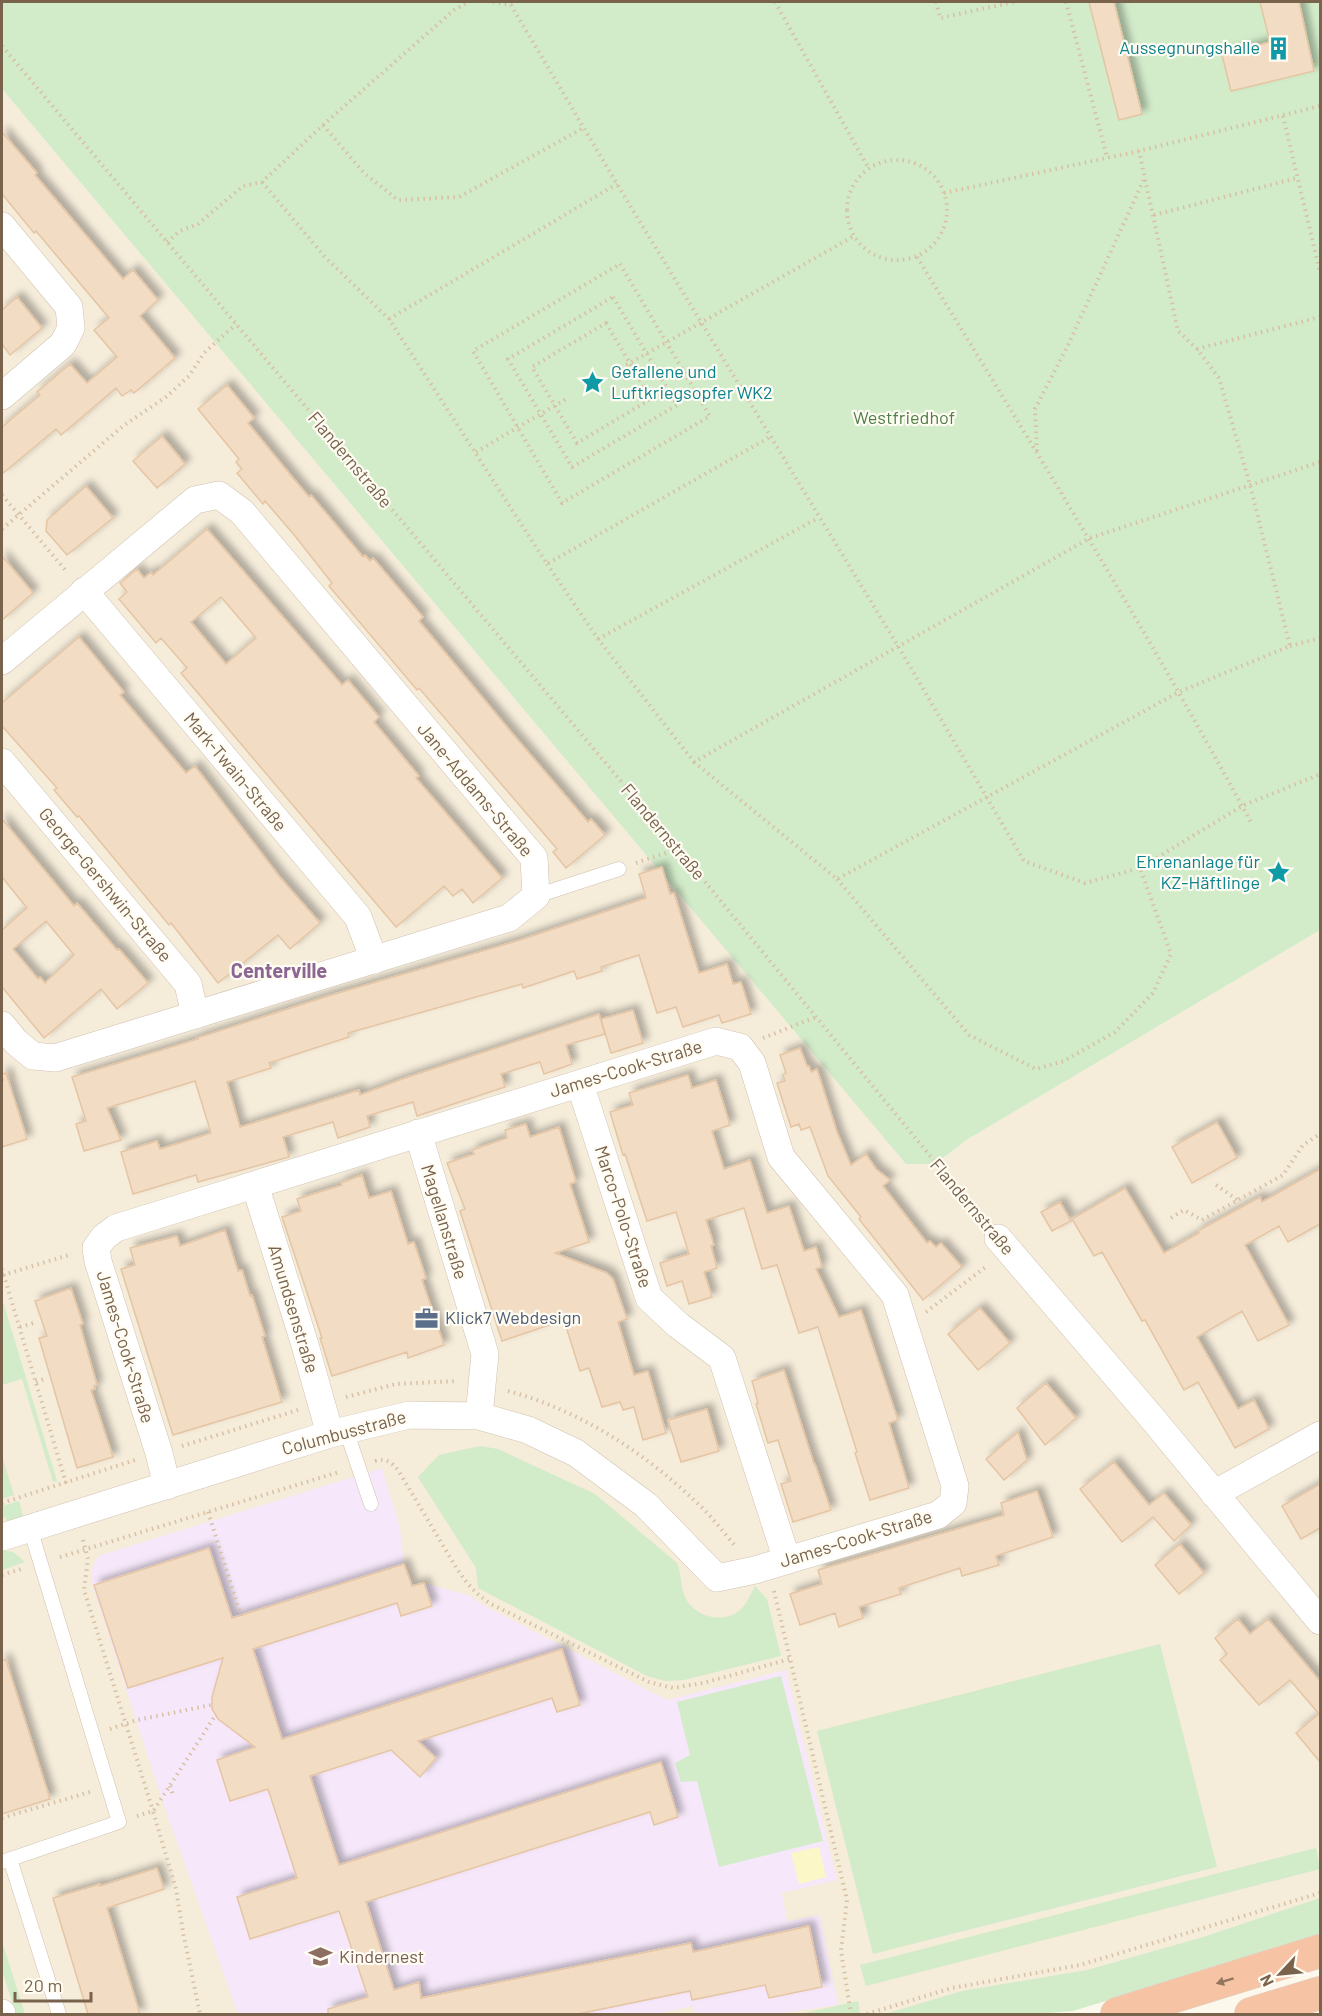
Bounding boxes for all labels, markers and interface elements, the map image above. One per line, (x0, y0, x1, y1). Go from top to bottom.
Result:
building icon: Aussegnungshalle (1265, 35, 1291, 61)
place label: Aussegnungshalle (1119, 36, 1260, 58)
place label: Gefallene und Luftkriegsopfer WK2 (611, 360, 773, 403)
place icon: Gefallene und Luftkriegsopfer WK2 (580, 369, 606, 395)
park label: Westfriedhof (853, 406, 955, 428)
street label: Flandernstraße (304, 407, 398, 512)
street label: Mark-Twain-Straße (180, 707, 292, 835)
street label: Jane-Addams-Straße (413, 718, 538, 861)
street label: Flandernstraße (617, 779, 711, 884)
street label: George-Gershwin-Straße (35, 803, 177, 966)
place label: Ehrenanlage für KZ-Häftlinge (1136, 850, 1260, 893)
place icon: Ehrenanlage für KZ-Häftlinge (1265, 859, 1291, 885)
district label: Centerville (231, 958, 327, 982)
street label: James-Cook-Straße (547, 1034, 705, 1102)
street label: Marco-Polo-Straße (591, 1143, 657, 1291)
street label: Flandernstraße (926, 1154, 1020, 1259)
street label: Magellanstraße (417, 1162, 473, 1282)
street label: Amundsenstraße (264, 1242, 324, 1376)
street label: James-Cook-Straße (92, 1268, 160, 1426)
office icon: Klick7 Webdesign (414, 1305, 440, 1331)
place label: Klick7 Webdesign (445, 1306, 581, 1328)
street label: Columbusstraße (279, 1405, 408, 1459)
street label: James-Cook-Straße (777, 1504, 935, 1572)
school or university icon: Kindernest (308, 1944, 334, 1970)
north arrow (1250, 1944, 1310, 2004)
place label: Kindernest (339, 1945, 424, 1967)
scale bar (15, 1965, 92, 2003)
text: N (1255, 1972, 1277, 1990)
text: 20 m (24, 1974, 62, 1996)
one-way arrow (1215, 1977, 1233, 1986)

